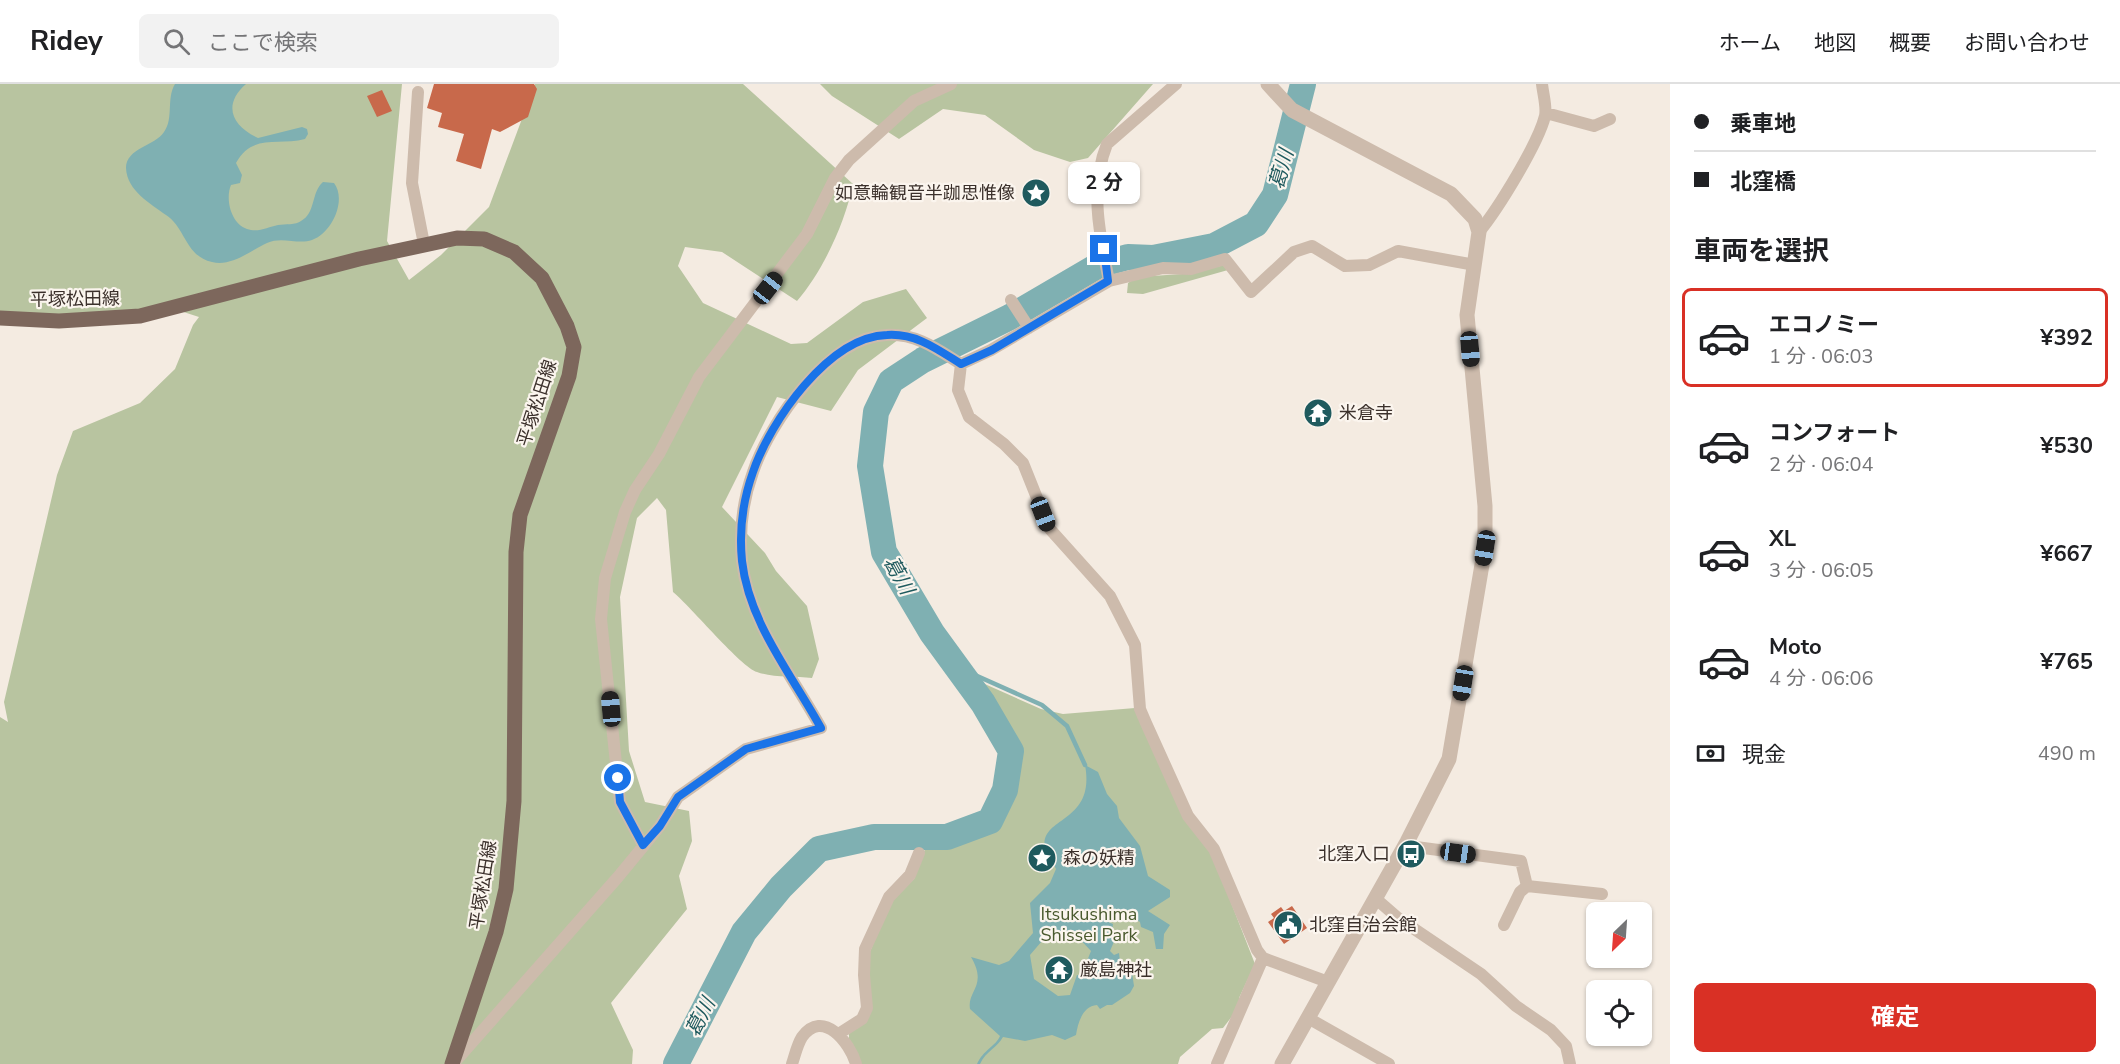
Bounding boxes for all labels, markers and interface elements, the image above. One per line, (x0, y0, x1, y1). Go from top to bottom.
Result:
search box (139, 14, 559, 68)
text: Ridey (30, 22, 103, 60)
icon: search (160, 25, 193, 58)
text: ここで検索 (208, 28, 318, 58)
text: ホーム (1719, 29, 1781, 57)
text: 地図 (1814, 29, 1856, 57)
text: 概要 (1889, 29, 1931, 57)
text: お問い合わせ (1964, 29, 2090, 57)
text: 乗車地 (1730, 109, 1796, 139)
water label: 葛川 (1263, 144, 1301, 192)
callout: 2 分 (1068, 162, 1140, 204)
text: 北窪橋 (1730, 167, 1796, 197)
text: 2 分 (1085, 169, 1123, 196)
place icon: 如意輪観音半跏思惟像 (1020, 177, 1052, 209)
place label: 如意輪観音半跏思惟像 (835, 181, 1015, 205)
text: 車両を選択 (1694, 233, 1829, 270)
route end (1090, 235, 1117, 262)
car (750, 268, 786, 308)
street label: 平塚松田線 (30, 286, 120, 312)
text: エコノミー (1769, 310, 1879, 340)
icon: car (1697, 311, 1751, 365)
text: ¥392 (2040, 323, 2093, 353)
car (1459, 330, 1481, 368)
text: 1 分 · 06:03 (1769, 343, 1874, 370)
street label: 平塚松田線 (512, 356, 562, 450)
temple icon: 米倉寺 (1302, 397, 1334, 429)
place label: 米倉寺 (1339, 401, 1393, 425)
text: コンフォート (1769, 418, 1900, 448)
icon: car (1697, 419, 1751, 473)
text: ¥530 (2040, 431, 2093, 461)
text: 2 分 · 06:04 (1769, 451, 1874, 478)
car (1028, 494, 1058, 534)
text: XL (1769, 524, 1796, 554)
icon: car (1697, 527, 1751, 581)
car (1473, 529, 1497, 567)
text: ¥667 (2040, 539, 2093, 569)
water label: 葛川 (877, 551, 921, 601)
text: 3 分 · 06:05 (1769, 557, 1874, 584)
text: Moto (1769, 632, 1822, 662)
icon: car (1697, 635, 1751, 689)
text: ¥765 (2040, 647, 2093, 677)
car (1451, 664, 1475, 702)
text: 4 分 · 06:06 (1769, 665, 1874, 692)
car (600, 690, 622, 728)
icon: cash (1694, 737, 1727, 770)
text: 現金 (1742, 740, 1786, 770)
text: 490 m (2038, 740, 2096, 767)
route start (604, 764, 631, 791)
bus stop icon: 北窪入口 (1395, 838, 1427, 870)
street label: 平塚松田線 (464, 839, 502, 931)
place icon: 森の妖精 (1026, 842, 1058, 874)
place label: 北窪入口 (1318, 842, 1390, 866)
car (1439, 842, 1477, 864)
place label: 森の妖精 (1063, 846, 1135, 870)
park label: Itsukushima Shissei Park (1040, 902, 1139, 947)
north arrow (1586, 902, 1652, 968)
map controls (1586, 902, 1652, 1046)
public building icon: 北窪自治会館 (1272, 909, 1304, 941)
place label: 北窪自治会館 (1309, 913, 1417, 937)
temple icon: 厳島神社 (1043, 954, 1075, 986)
place label: 厳島神社 (1080, 958, 1152, 982)
button: locate (1586, 980, 1652, 1046)
button: 確定 (1694, 983, 2096, 1052)
water label: 葛川 (679, 991, 722, 1041)

